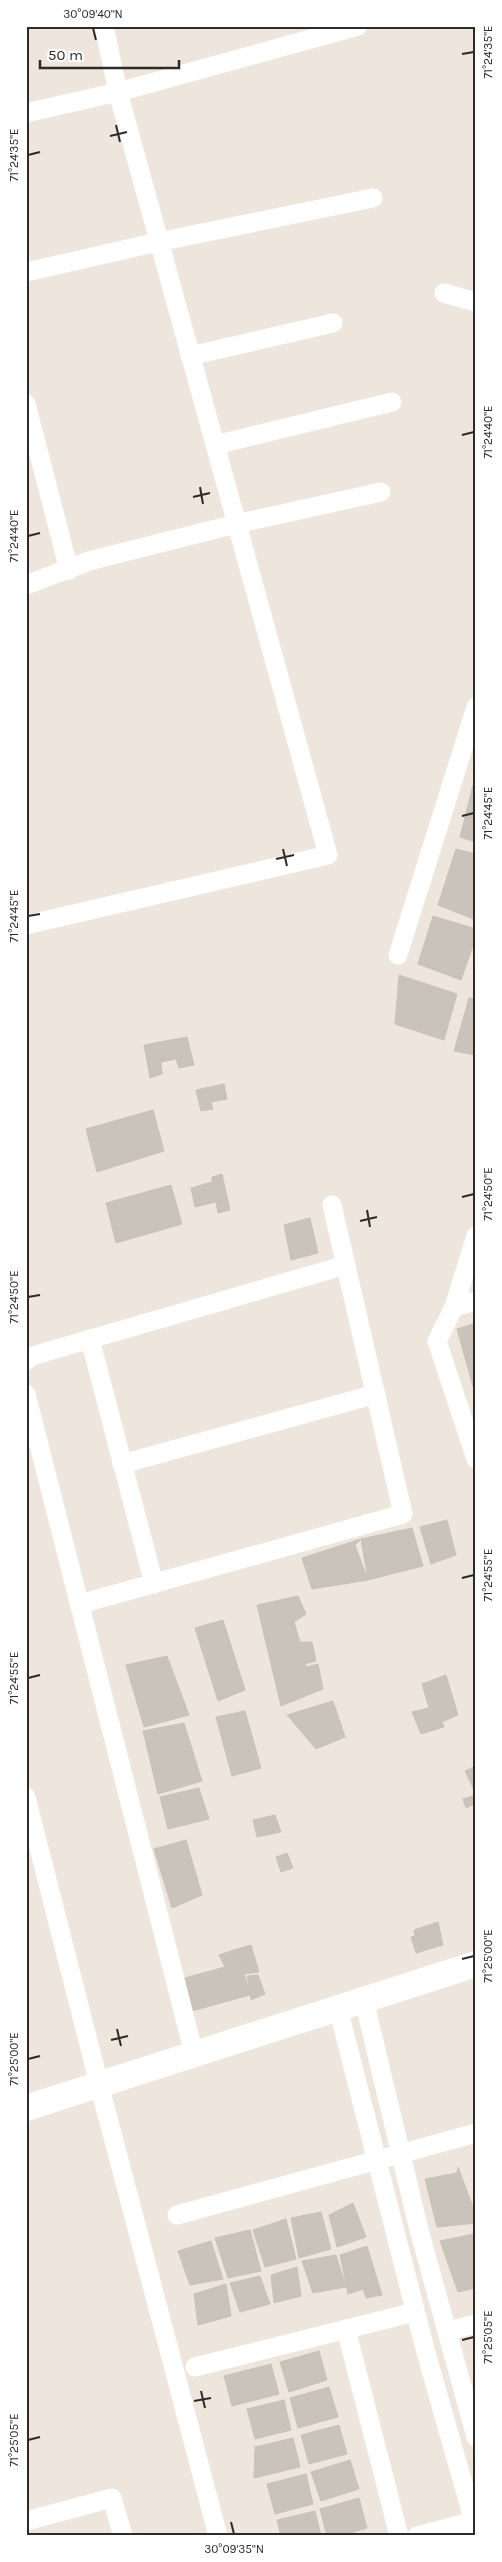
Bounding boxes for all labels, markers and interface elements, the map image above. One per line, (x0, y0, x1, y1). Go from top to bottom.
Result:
text: 30°09'40"N (63, 7, 123, 21)
text: 71°24'35"E (481, 25, 495, 79)
scale bar (40, 38, 179, 70)
text: 50 m (48, 46, 83, 64)
text: 71°24'35"E (7, 128, 21, 182)
text: 71°24'40"E (481, 405, 495, 459)
text: 71°24'40"E (7, 509, 21, 563)
text: 71°24'45"E (481, 787, 495, 839)
text: 71°24'45"E (7, 890, 21, 942)
text: 71°24'50"E (481, 1167, 495, 1221)
text: 71°24'50"E (7, 1270, 21, 1324)
text: 71°24'55"E (481, 1549, 495, 1601)
text: 71°24'55"E (7, 1652, 21, 1704)
text: 71°25'00"E (481, 1929, 495, 1983)
text: 71°25'00"E (7, 2032, 21, 2086)
text: 71°25'05"E (481, 2310, 495, 2364)
text: 71°25'05"E (7, 2413, 21, 2467)
text: 30°09'35"N (204, 2542, 264, 2556)

